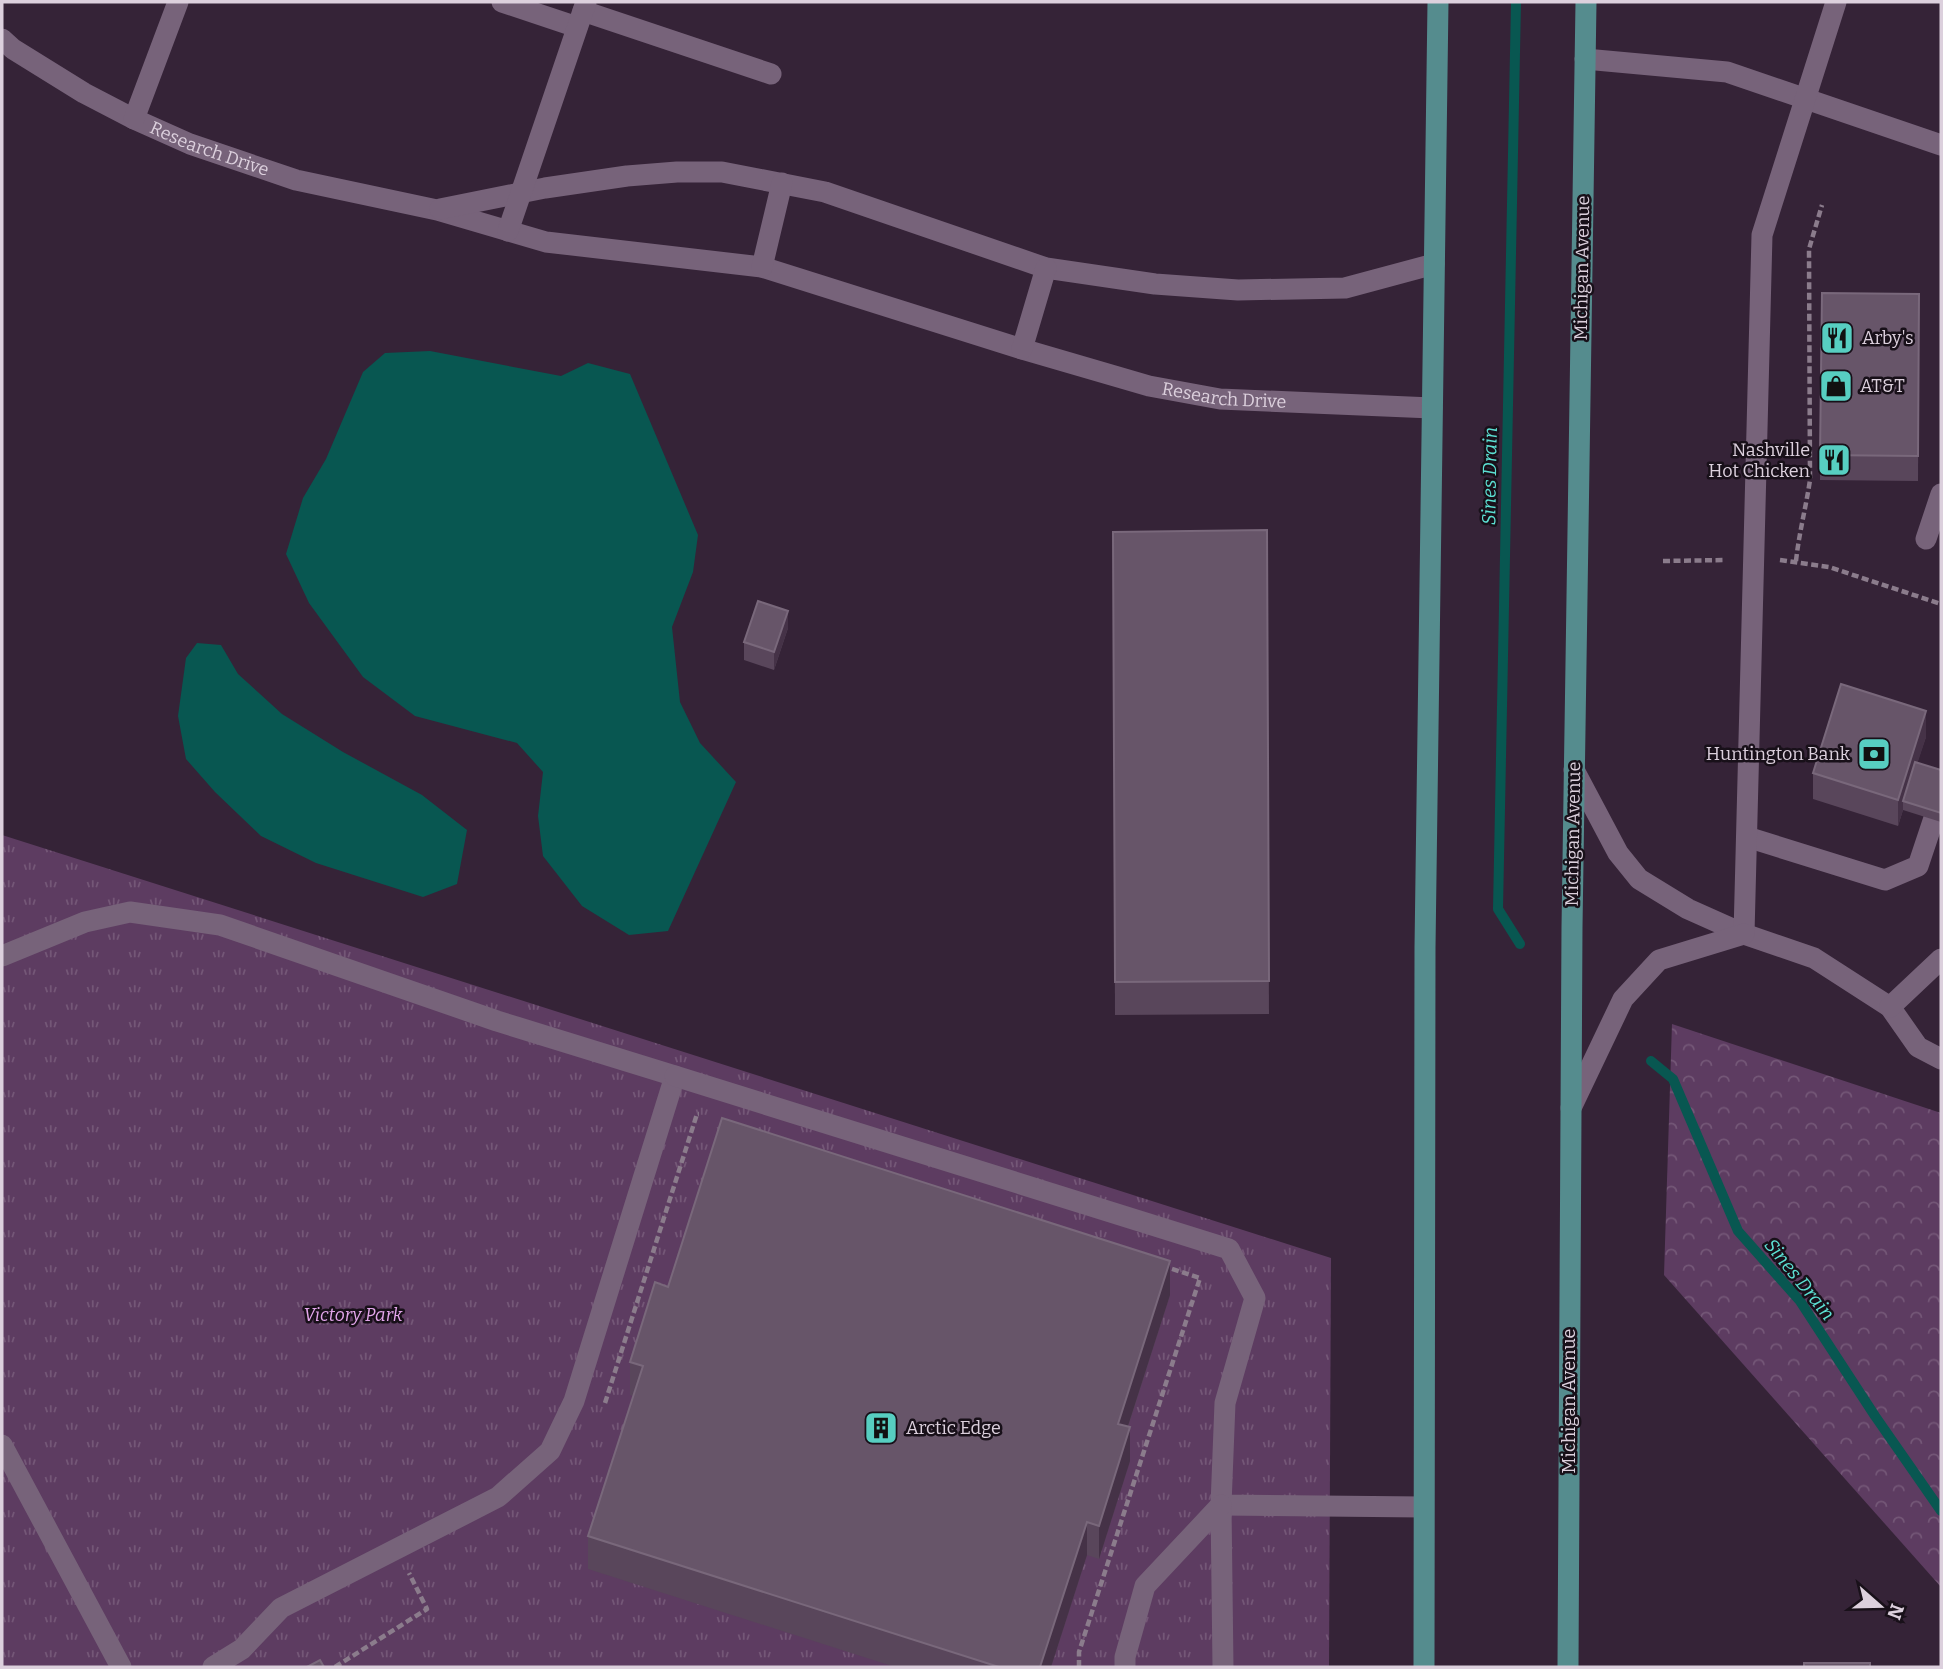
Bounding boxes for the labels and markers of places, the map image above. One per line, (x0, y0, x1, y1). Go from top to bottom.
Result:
restaurant icon: Arby's (1818, 319, 1856, 357)
place label: Arby's (1862, 327, 1914, 349)
shop icon: AT&T (1817, 367, 1855, 405)
place label: AT&T (1860, 375, 1905, 397)
place label: Nashville Hot Chicken (1708, 439, 1811, 482)
restaurant icon: Nashville Hot Chicken (1815, 441, 1853, 479)
bank icon: Huntington Bank (1855, 735, 1893, 773)
place label: Huntington Bank (1706, 743, 1851, 765)
building icon: Arctic Edge (862, 1409, 900, 1447)
place label: Arctic Edge (906, 1417, 1001, 1439)

